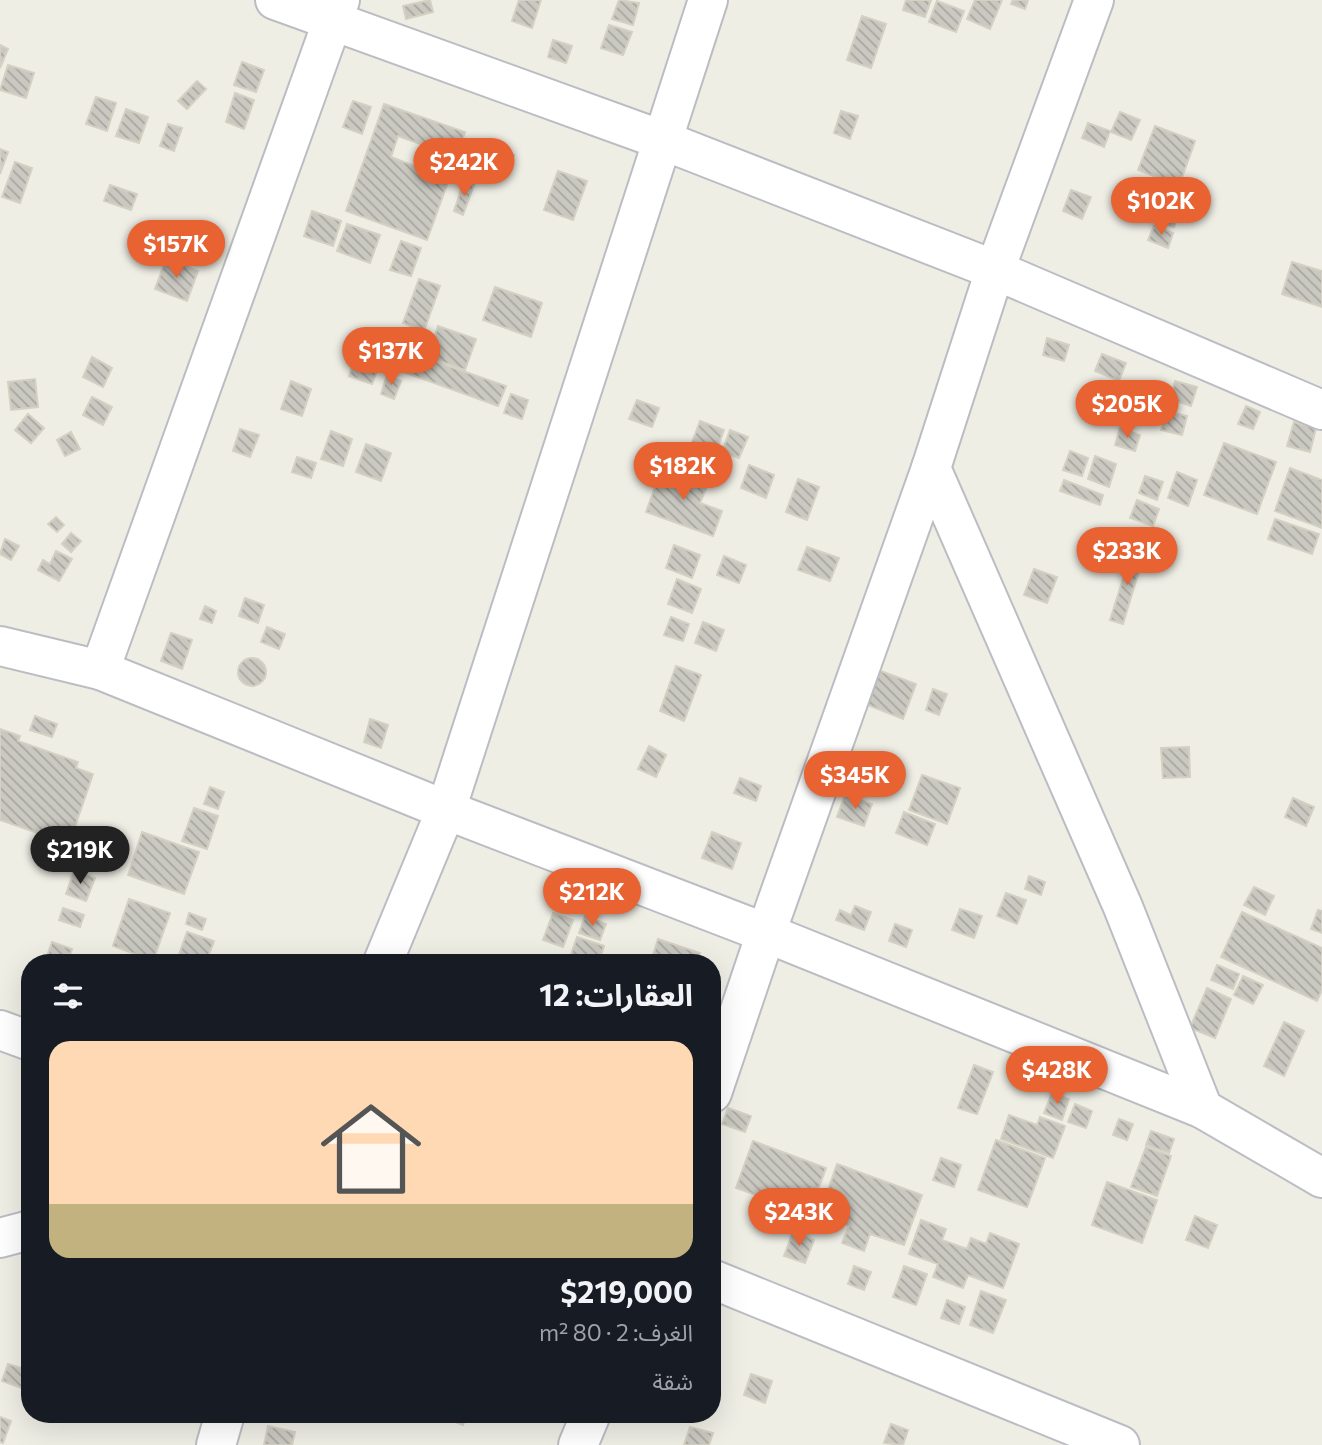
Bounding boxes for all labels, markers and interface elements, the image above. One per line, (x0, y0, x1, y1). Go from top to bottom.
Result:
pin: $242K (415, 138, 513, 198)
text: $242K (429, 147, 499, 175)
pin: $102K (1112, 177, 1210, 237)
text: $102K (1127, 186, 1195, 214)
pin: $157K (127, 220, 225, 280)
text: $157K (143, 229, 209, 257)
pin: $137K (342, 328, 440, 387)
text: $137K (358, 336, 424, 364)
pin: $205K (1078, 380, 1176, 440)
text: $205K (1092, 389, 1162, 417)
pin: $182K (634, 442, 732, 502)
text: $182K (650, 451, 716, 479)
pin: $233K (1078, 528, 1176, 587)
text: $233K (1092, 536, 1162, 564)
pin: $345K (806, 752, 904, 811)
text: $345K (820, 760, 890, 788)
pin: $219K (31, 826, 129, 886)
text: $219K (47, 835, 113, 863)
pin: $212K (543, 869, 641, 928)
text: $212K (559, 877, 625, 905)
text: العقارات: 12 (539, 975, 693, 1012)
icon: filters (49, 977, 87, 1015)
pin: $428K (1008, 1046, 1106, 1106)
text: $428K (1022, 1055, 1092, 1083)
icon: home (308, 1086, 434, 1212)
pin: $243K (750, 1188, 848, 1248)
text: $243K (764, 1197, 834, 1225)
text: $219,000 (560, 1272, 693, 1309)
text: الغرف: 2 · 80 m² (539, 1318, 693, 1346)
text: شقة (652, 1367, 693, 1395)

